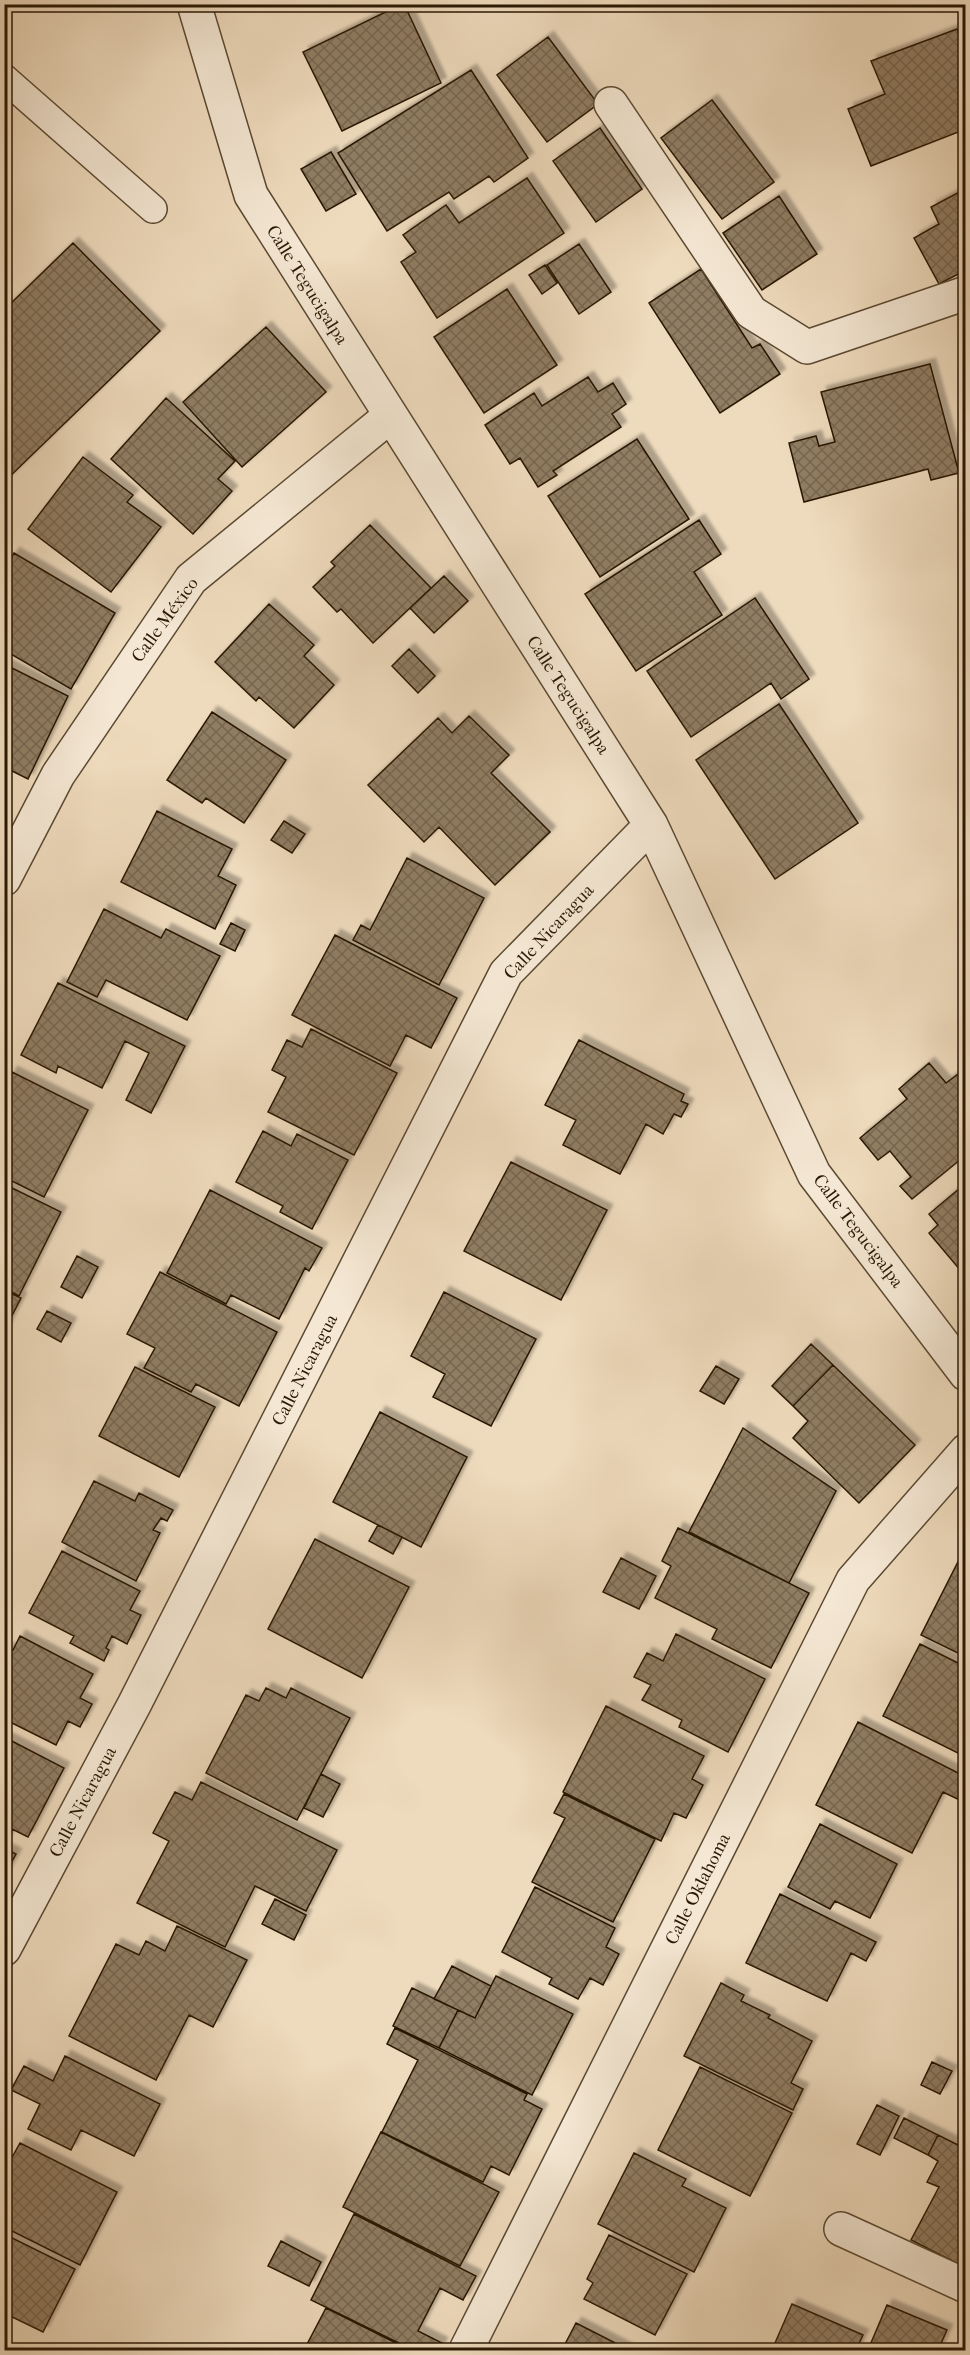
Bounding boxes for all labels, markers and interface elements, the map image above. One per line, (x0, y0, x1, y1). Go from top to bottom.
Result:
street label: Calle Tegucigalpa (262, 221, 353, 349)
street label: Calle México (127, 573, 203, 667)
street label: Calle Tegucigalpa (522, 632, 614, 759)
street label: Calle Nicaragua (500, 880, 599, 984)
street label: Calle Tegucigalpa (808, 1170, 908, 1292)
street label: Calle Nicaragua (268, 1310, 342, 1429)
street label: Calle Nicaragua (45, 1742, 121, 1861)
street label: Calle Oklahoma (661, 1829, 735, 1948)

